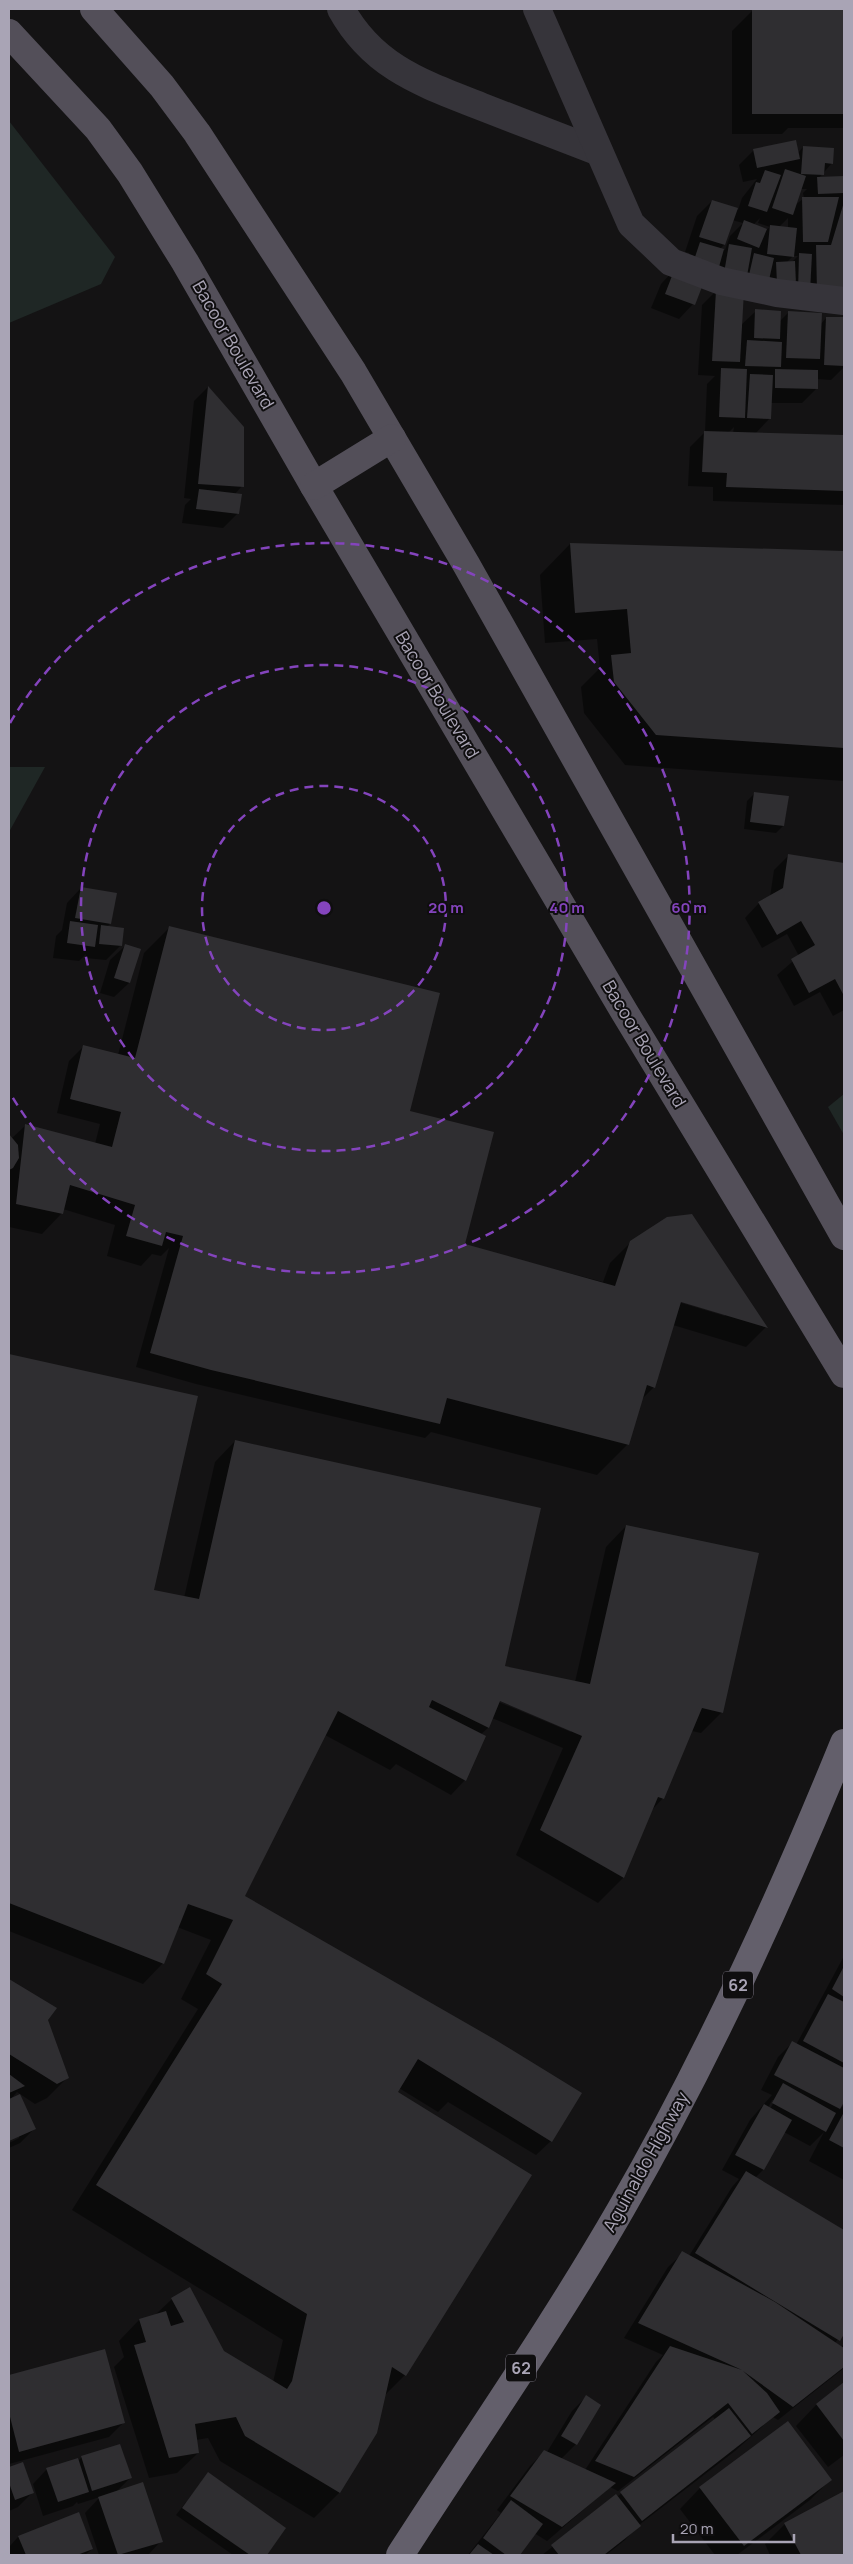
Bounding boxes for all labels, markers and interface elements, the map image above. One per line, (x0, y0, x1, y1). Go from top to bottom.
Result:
street label: Bacoor Boulevard (187, 276, 280, 413)
street label: Bacoor Boulevard (390, 626, 485, 763)
text: 20 m (428, 897, 464, 918)
text: 40 m (549, 897, 585, 918)
text: 60 m (671, 897, 707, 918)
centre of rings (315, 899, 333, 917)
street label: Bacoor Boulevard (597, 975, 692, 1112)
road number: 62 (723, 1972, 753, 1998)
street label: Aguinaldo Highway (597, 2087, 694, 2236)
road number: 62 (506, 2354, 536, 2382)
scale bar (673, 2512, 794, 2544)
text: 20 m (680, 2518, 713, 2539)

